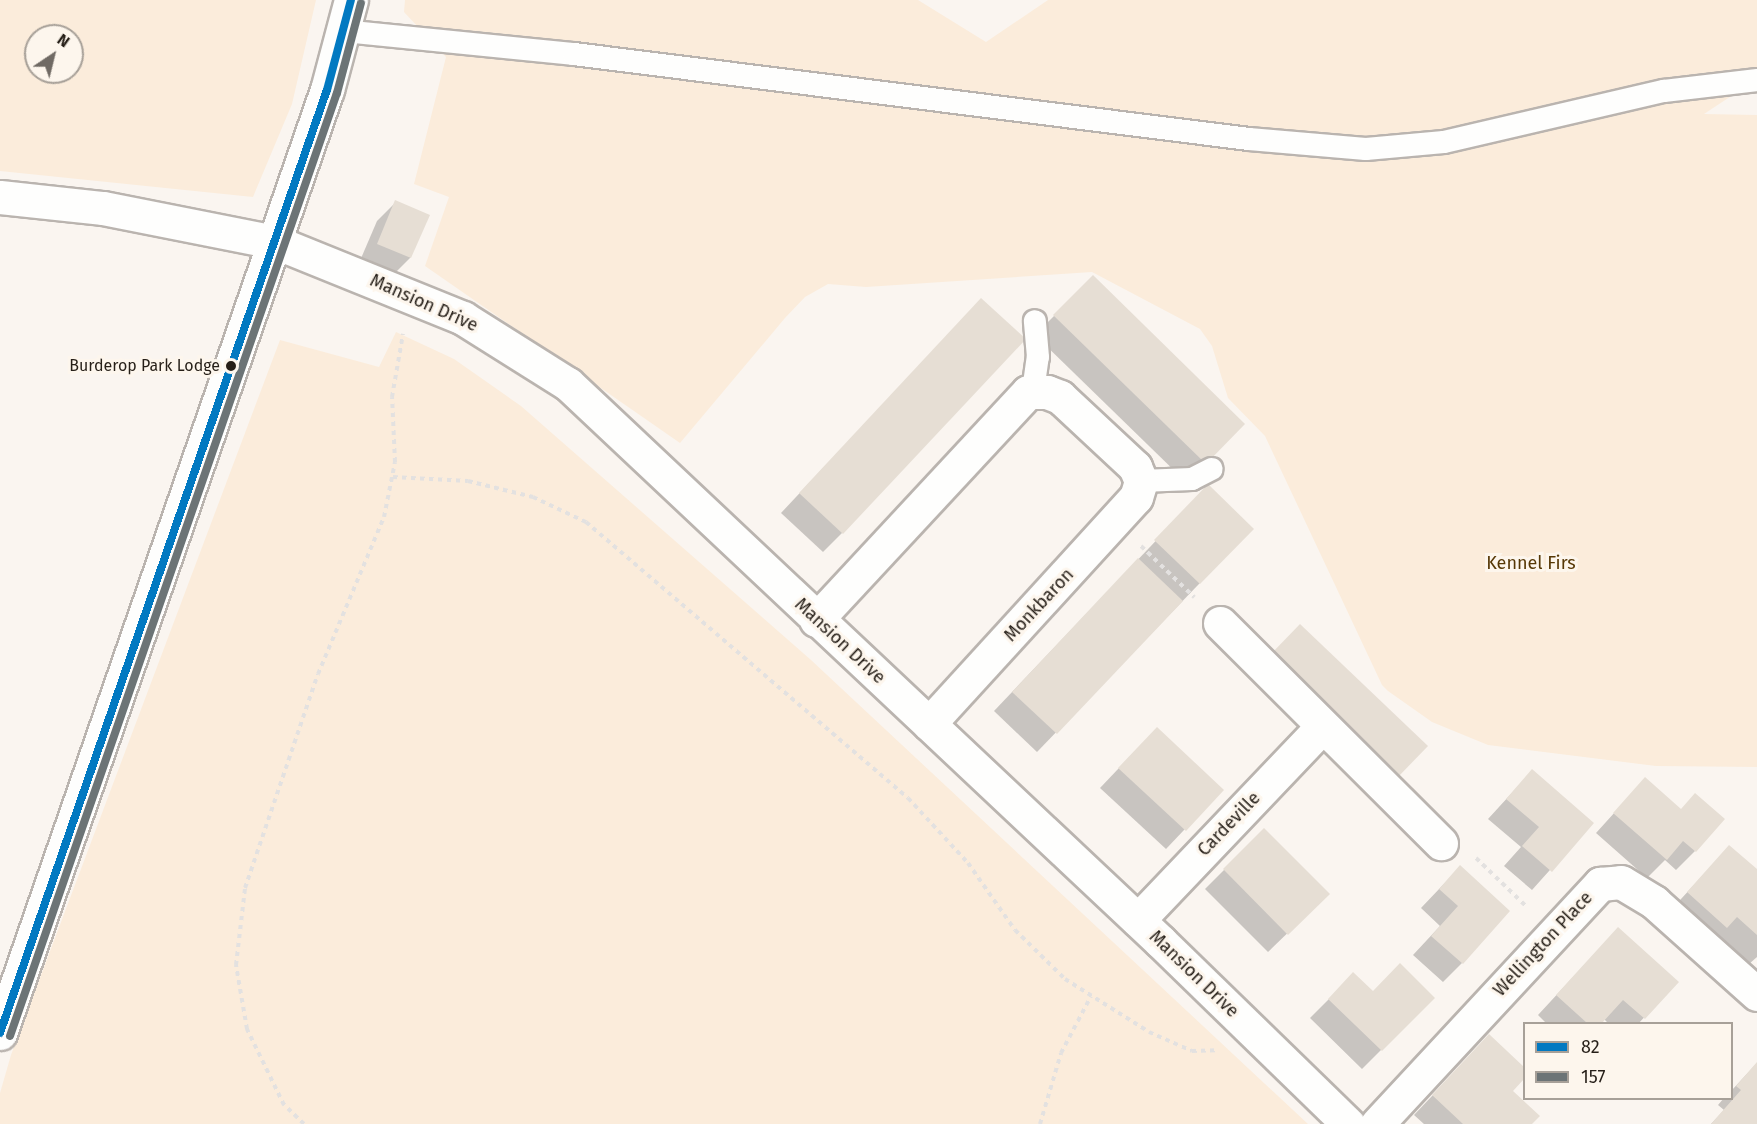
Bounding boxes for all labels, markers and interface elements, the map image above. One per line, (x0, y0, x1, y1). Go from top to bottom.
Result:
north arrow (24, 24, 84, 84)
text: N (54, 30, 73, 51)
street label: Mansion Drive (367, 270, 481, 336)
place label: Burderop Park Lodge (69, 356, 220, 376)
marker: Burderop Park Lodge (225, 360, 237, 372)
park label: Kennel Firs (1486, 552, 1576, 574)
street label: Monkbaron (1000, 564, 1078, 646)
street label: Mansion Drive (790, 594, 890, 688)
street label: Cardeville (1193, 787, 1265, 861)
street label: Wellington Place (1489, 887, 1597, 1001)
street label: Mansion Drive (1145, 926, 1243, 1022)
legend (1523, 1022, 1733, 1100)
text: 82 (1581, 1036, 1600, 1058)
text: 157 (1581, 1066, 1605, 1088)

